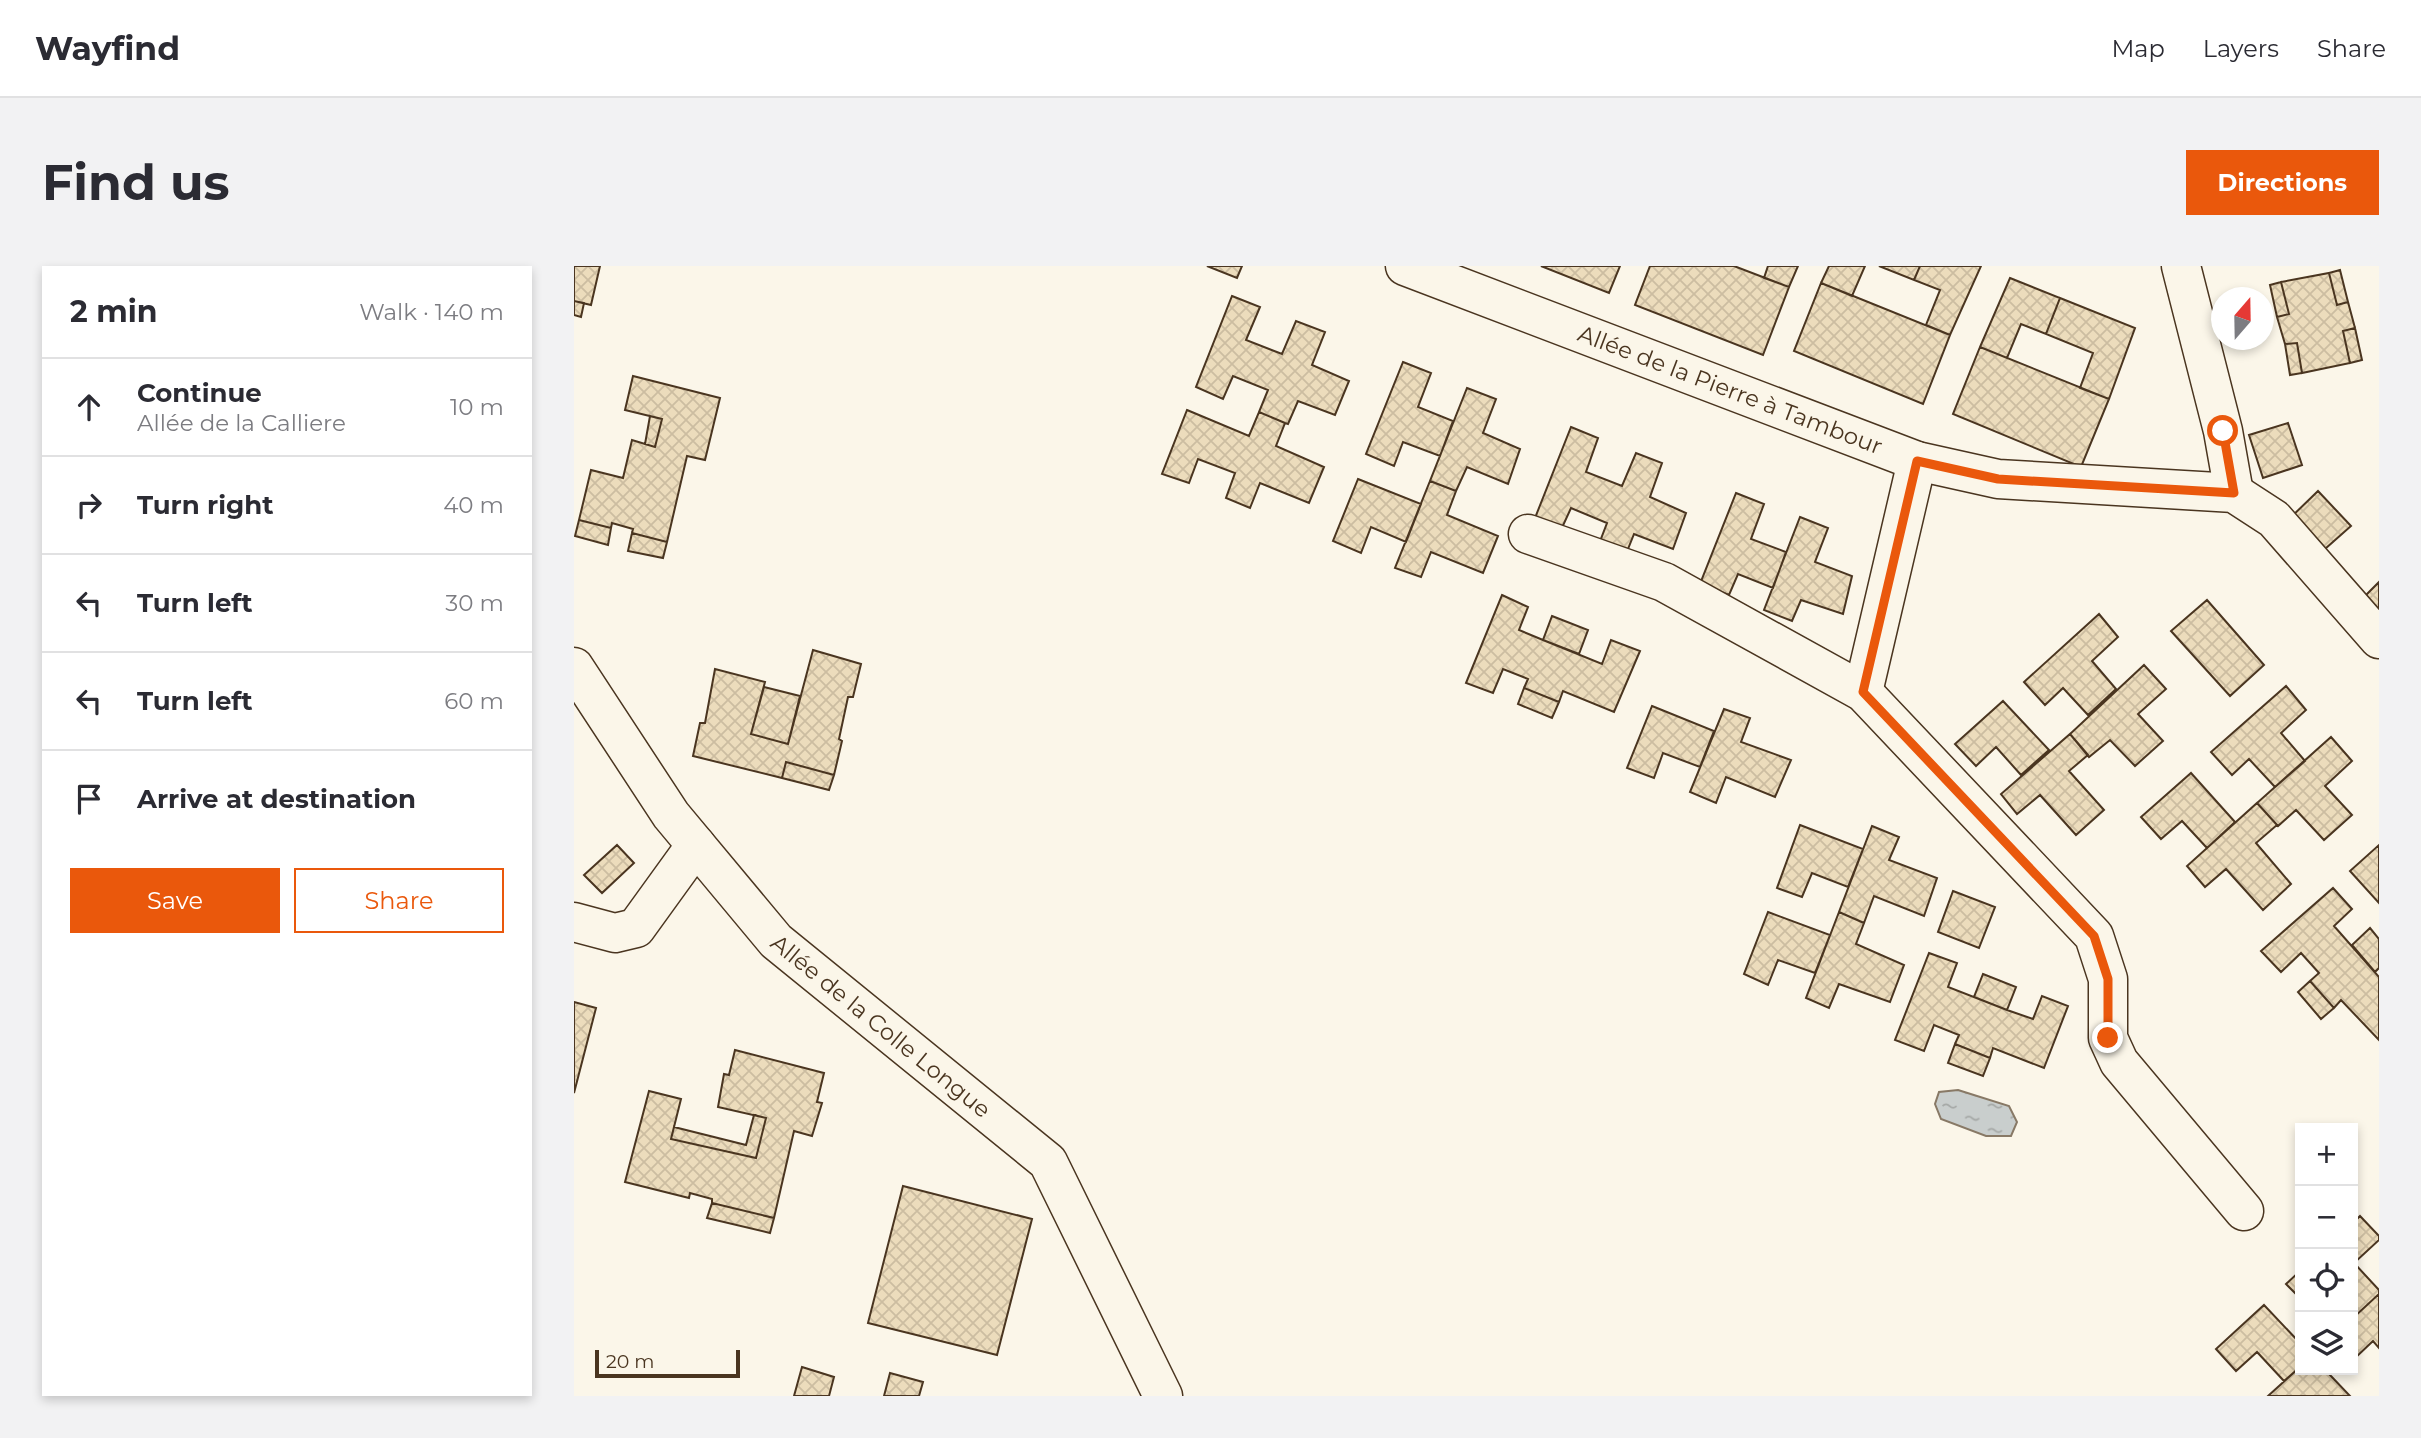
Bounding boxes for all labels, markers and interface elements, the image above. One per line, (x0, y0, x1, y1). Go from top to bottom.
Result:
text: Wayfind (35, 28, 180, 68)
text: Map (2111, 34, 2165, 63)
text: Layers (2203, 34, 2279, 63)
text: Share (2317, 34, 2386, 63)
button: Directions (2186, 150, 2379, 215)
text: Find us (42, 153, 230, 212)
north arrow (2211, 287, 2274, 350)
text: 2 min (70, 293, 157, 330)
text: Walk · 140 m (359, 298, 504, 326)
street label: Allée de la Pierre à Tambour (1574, 319, 1886, 461)
text: Continue (137, 377, 262, 409)
icon: ahead (70, 388, 108, 426)
text: 10 m (450, 393, 504, 421)
text: Allée de la Calliere (137, 409, 346, 437)
route start (2207, 415, 2238, 446)
icon: right (70, 486, 108, 524)
text: Turn right (137, 489, 273, 521)
text: 40 m (443, 491, 504, 519)
icon: left (70, 584, 108, 622)
text: Turn left (137, 587, 253, 619)
text: 30 m (445, 589, 504, 617)
icon: left (70, 682, 108, 720)
text: Turn left (137, 685, 253, 717)
text: 60 m (444, 687, 504, 715)
icon: arrive (70, 780, 108, 818)
text: Arrive at destination (137, 783, 416, 815)
button: Save (70, 868, 280, 933)
button: Share (294, 868, 504, 933)
street label: Allée de la Colle Longue (765, 929, 996, 1124)
route end (2092, 1022, 2123, 1053)
map controls (2295, 1123, 2358, 1375)
button: + (2295, 1123, 2358, 1186)
button: − (2295, 1186, 2358, 1249)
button: locate (2295, 1249, 2358, 1312)
button: layers (2295, 1312, 2358, 1375)
scale bar (595, 1347, 740, 1379)
text: 20 m (606, 1350, 654, 1373)

